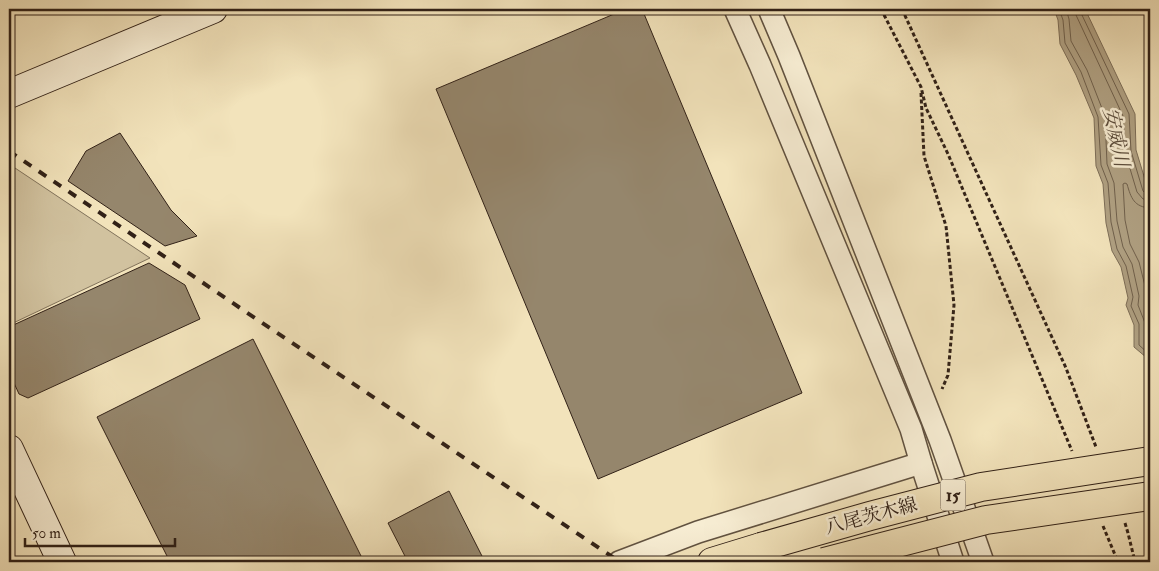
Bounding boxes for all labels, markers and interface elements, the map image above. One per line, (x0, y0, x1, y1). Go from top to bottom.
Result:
water label: 安威川 (1098, 105, 1135, 171)
road number: 15 (940, 480, 966, 510)
street label: 八尾茨木線 (822, 492, 920, 540)
scale bar (25, 516, 175, 548)
text: 50 m (32, 524, 61, 543)

